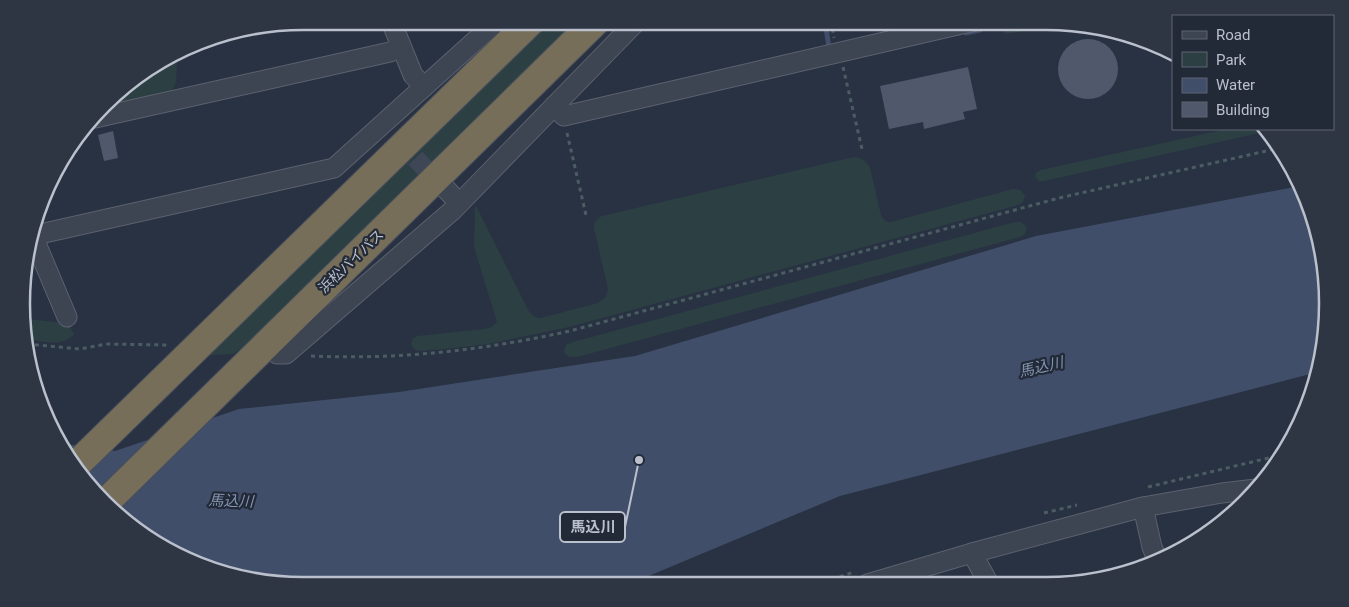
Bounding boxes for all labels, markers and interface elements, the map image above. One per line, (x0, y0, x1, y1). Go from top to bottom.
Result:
legend (1172, 15, 1334, 130)
text: Road (1216, 26, 1250, 44)
text: Park (1216, 51, 1247, 69)
text: Water (1216, 76, 1255, 94)
text: Building (1216, 101, 1270, 119)
street label: 浜松バイパス (315, 226, 387, 296)
water label: 馬込川 (1017, 353, 1067, 381)
water label: 馬込川 (208, 491, 256, 511)
callout: 馬込川 (560, 512, 625, 542)
text: 馬込川 (570, 518, 616, 536)

